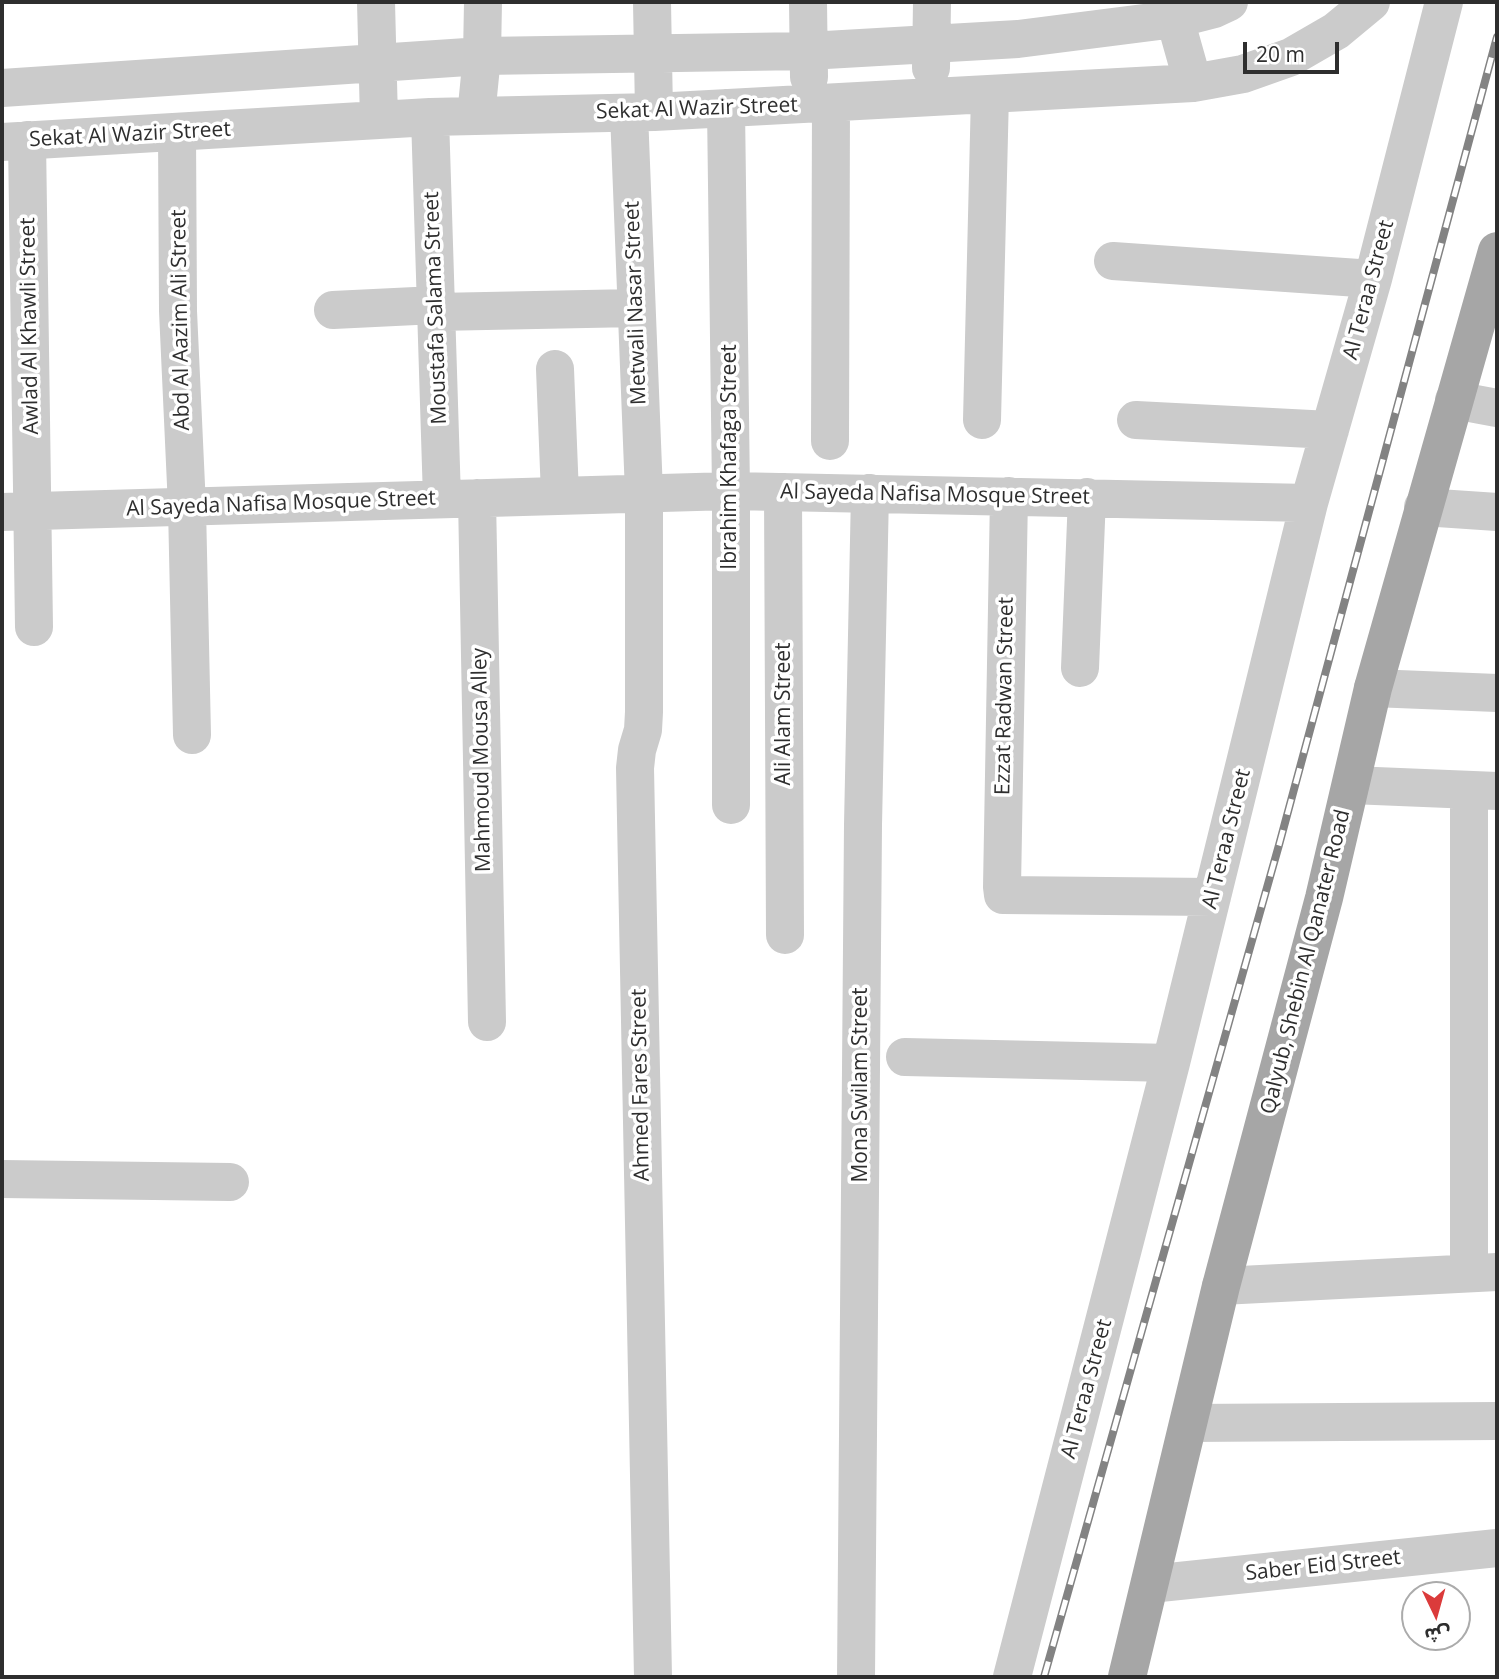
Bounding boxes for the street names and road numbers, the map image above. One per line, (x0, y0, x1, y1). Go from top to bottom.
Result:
street label: Sekat Al Wazir Street (596, 93, 798, 125)
street label: Sekat Al Wazir Street (29, 117, 231, 153)
street label: Moustafa Salama Street (419, 191, 453, 425)
street label: Metwali Nasar Street (620, 201, 652, 405)
street label: Abd Al Aazim Ali Street (166, 209, 196, 431)
street label: Awlad Al Khawli Street (16, 217, 44, 435)
street label: Al Teraa Street (1338, 217, 1400, 363)
street label: Ibrahim Khafaga Street (717, 344, 743, 570)
street label: Al Sayeda Nafisa Mosque Street (780, 480, 1090, 510)
street label: Al Sayeda Nafisa Mosque Street (126, 486, 436, 522)
street label: Ezzat Radwan Street (991, 597, 1019, 795)
street label: Ali Alam Street (771, 642, 797, 786)
street label: Mahmoud Mousa Alley (467, 648, 497, 872)
street label: Al Teraa Street (1197, 766, 1257, 912)
street label: Qalyub, Shebin Al Qanater Road (1256, 807, 1356, 1117)
street label: Mona Swilam Street (848, 987, 874, 1183)
street label: Ahmed Fares Street (627, 988, 655, 1182)
street label: Al Teraa Street (1056, 1316, 1118, 1462)
street label: Saber Eid Street (1244, 1545, 1402, 1587)

